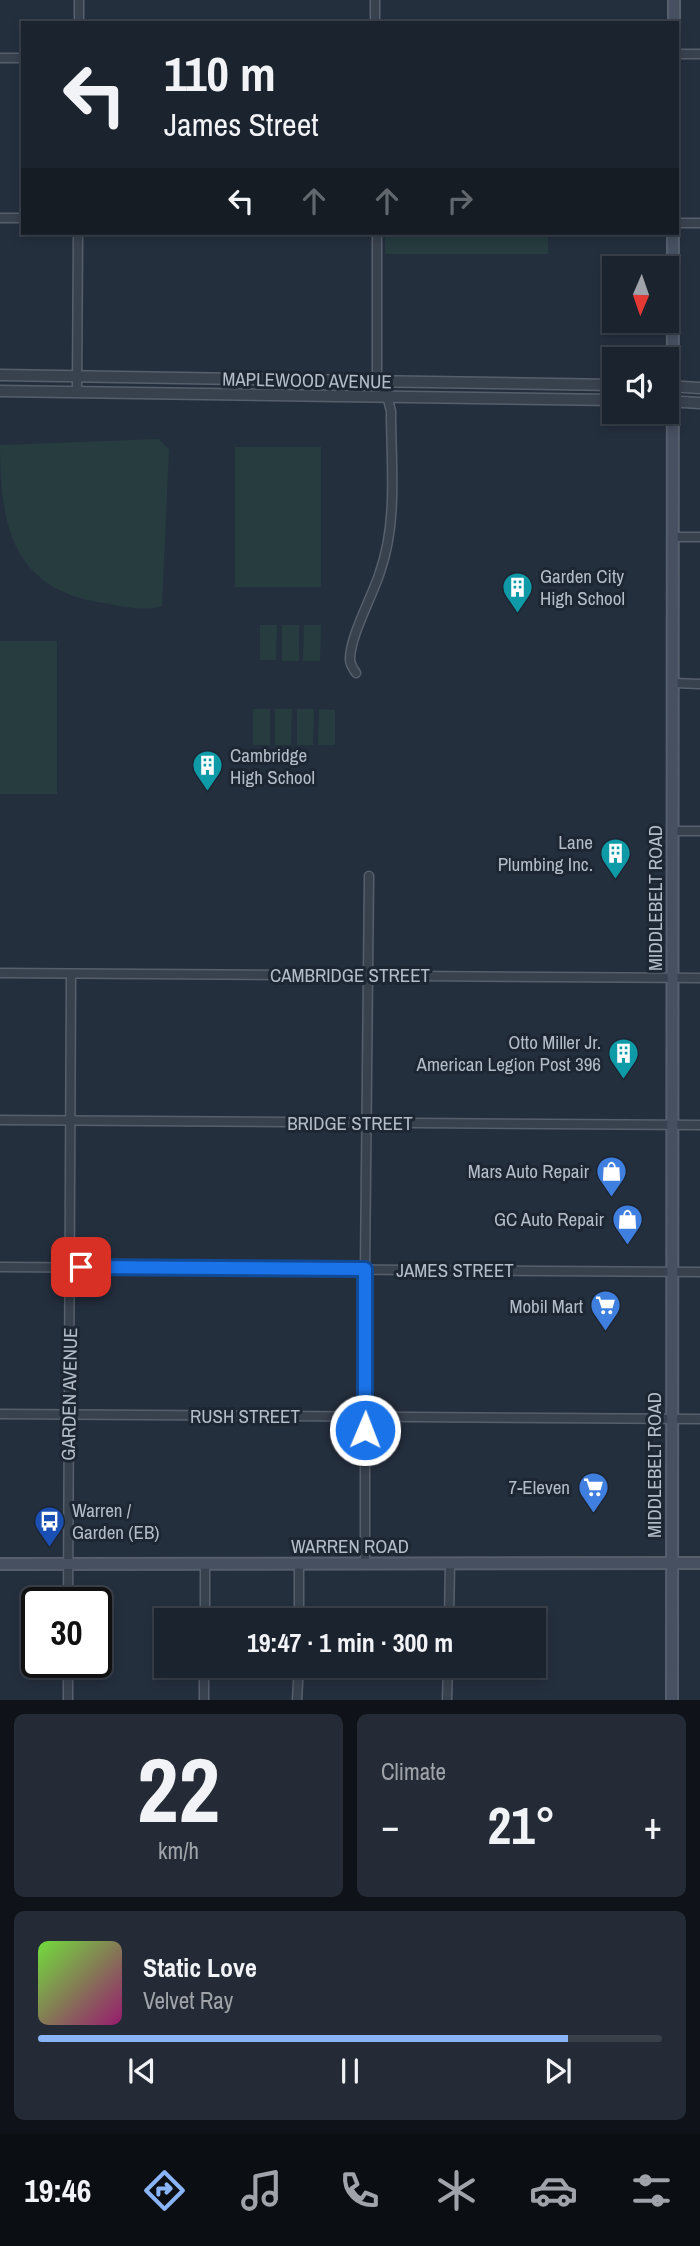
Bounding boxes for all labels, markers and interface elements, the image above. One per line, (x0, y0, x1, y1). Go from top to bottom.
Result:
text: 110 m (164, 40, 276, 106)
icon: left (49, 49, 140, 140)
text: James Street (164, 103, 319, 146)
icon: left (222, 182, 260, 220)
icon: ahead (295, 182, 333, 220)
icon: ahead (368, 182, 406, 220)
icon: right (441, 182, 479, 220)
north arrow (602, 256, 679, 332)
map controls (602, 256, 679, 424)
button: sound (602, 347, 679, 424)
street label: MAPLEWOOD AVENUE (222, 366, 392, 394)
place label: Garden City High School (540, 563, 625, 611)
building icon: Garden City High School (500, 570, 534, 614)
place label: Cambridge High School (230, 742, 315, 790)
building icon: Cambridge High School (190, 749, 224, 793)
street label: MIDDLEBELT ROAD (642, 825, 668, 971)
place label: Lane Plumbing Inc. (498, 829, 593, 877)
building icon: Lane Plumbing Inc. (599, 836, 633, 880)
street label: CAMBRIDGE STREET (270, 962, 431, 988)
place label: Otto Miller Jr. American Legion Post 396 (416, 1029, 601, 1077)
building icon: Otto Miller Jr. American Legion Post 396 (607, 1036, 641, 1080)
street label: BRIDGE STREET (287, 1110, 413, 1136)
shop icon: Mars Auto Repair (595, 1154, 629, 1198)
place label: Mars Auto Repair (468, 1158, 590, 1184)
shop icon: GC Auto Repair (610, 1202, 644, 1246)
place label: GC Auto Repair (494, 1206, 605, 1232)
pin (51, 1237, 111, 1297)
icon: arrive (62, 1248, 100, 1286)
street label: JAMES STREET (396, 1257, 514, 1283)
supermarket icon: Mobil Mart (589, 1289, 623, 1333)
place label: Mobil Mart (509, 1293, 584, 1319)
street label: GARDEN AVENUE (55, 1327, 83, 1461)
street label: MIDDLEBELT ROAD (641, 1392, 667, 1538)
position arrow (328, 1393, 402, 1467)
street label: RUSH STREET (190, 1403, 300, 1429)
supermarket icon: 7-Eleven (576, 1470, 610, 1514)
place label: 7-Eleven (509, 1474, 570, 1500)
place label: Warren / Garden (EB) (72, 1497, 159, 1545)
bus stop icon: Warren / Garden (EB) (32, 1504, 66, 1548)
street label: WARREN ROAD (291, 1533, 409, 1559)
speed limit sign: 30 (21, 1587, 112, 1678)
text: 19:47 · 1 min · 300 m (247, 1625, 453, 1660)
text: 22 (137, 1728, 220, 1850)
text: Climate (381, 1756, 446, 1787)
text: 21° (487, 1790, 556, 1860)
text: − (381, 1800, 399, 1851)
text: + (644, 1800, 662, 1851)
text: km/h (158, 1835, 199, 1866)
text: Static Love (143, 1950, 257, 1985)
text: Velvet Ray (143, 1985, 233, 2016)
icon: previous (123, 2052, 161, 2090)
icon: pause (331, 2052, 369, 2090)
icon: next (539, 2052, 577, 2090)
icon: directions (140, 2166, 189, 2215)
icon: music (237, 2166, 286, 2215)
icon: phone (335, 2166, 384, 2215)
icon: climate (432, 2166, 481, 2215)
icon: car (529, 2166, 578, 2215)
icon: filters (627, 2166, 676, 2215)
text: 19:46 (24, 2169, 91, 2212)

